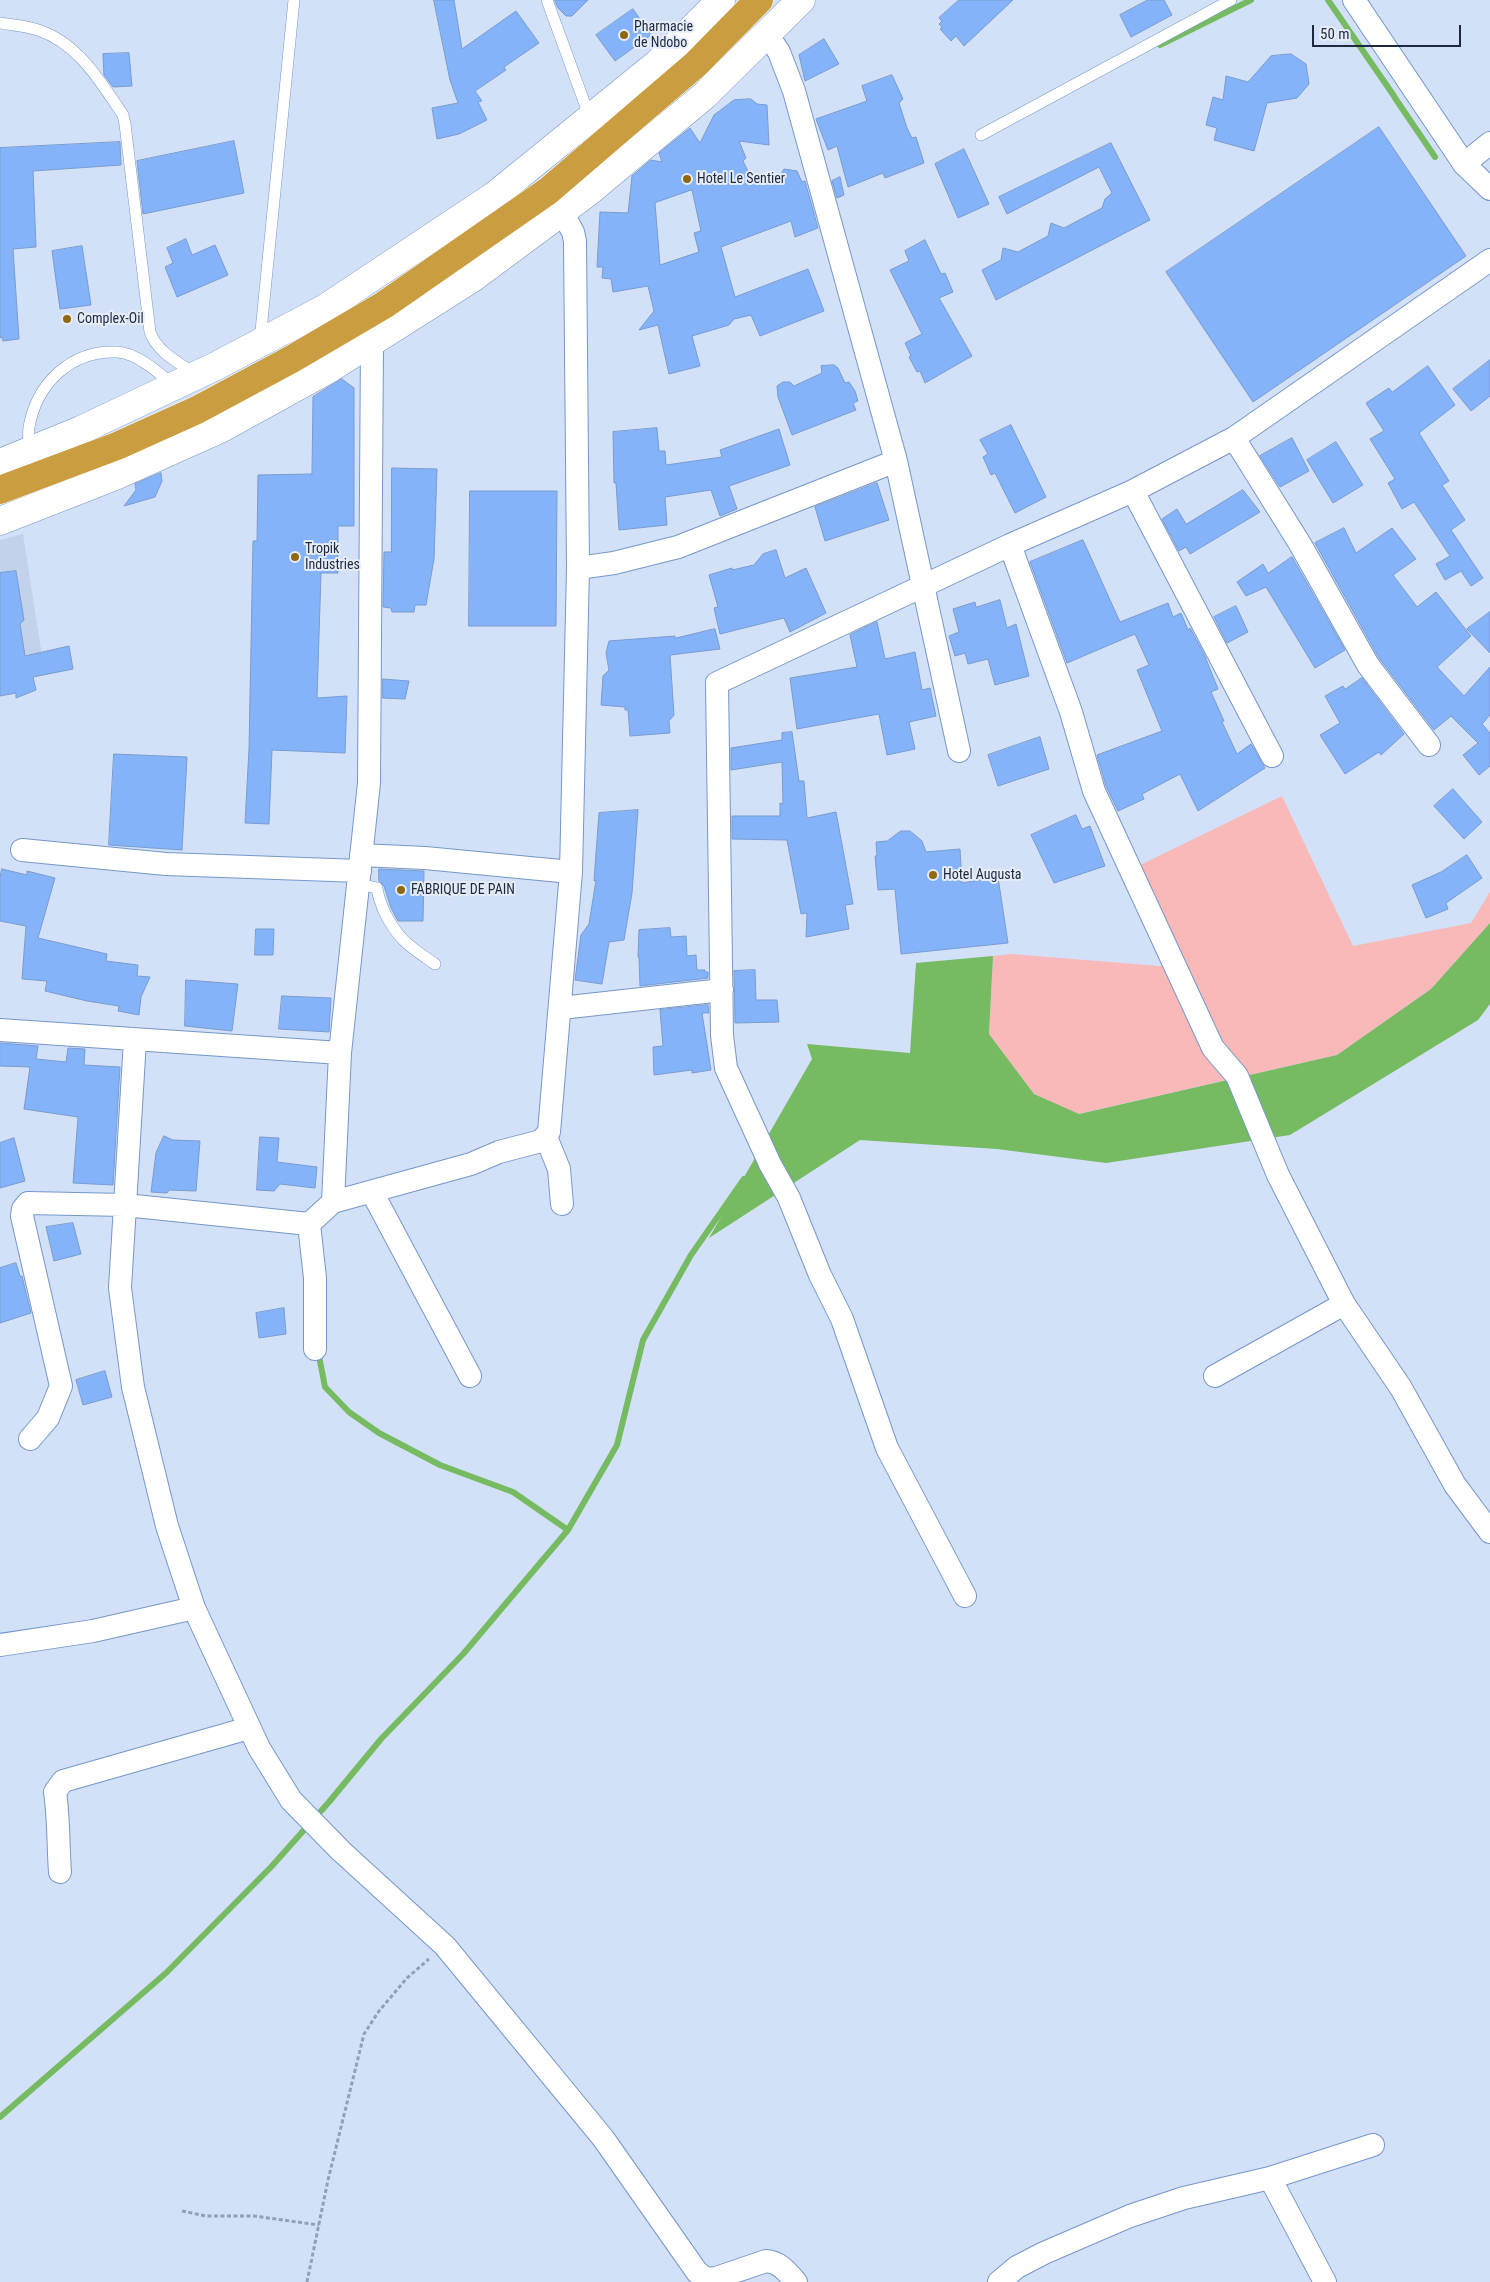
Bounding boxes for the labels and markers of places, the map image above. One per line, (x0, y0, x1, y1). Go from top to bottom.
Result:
place label: Pharmacie de Ndobo (634, 19, 693, 52)
marker: Pharmacie de Ndobo (618, 29, 630, 41)
place label: Hotel Le Sentier (697, 171, 785, 187)
marker: Hotel Le Sentier (681, 173, 693, 185)
place label: Complex-Oil (77, 311, 144, 327)
marker: Complex-Oil (61, 313, 73, 325)
place label: Tropik Industries (305, 541, 360, 574)
marker: Tropik Industries (289, 551, 301, 563)
place label: Hotel Augusta (943, 867, 1022, 883)
marker: Hotel Augusta (927, 869, 939, 881)
place label: FABRIQUE DE PAIN (411, 882, 515, 898)
marker: FABRIQUE DE PAIN (395, 884, 407, 896)

